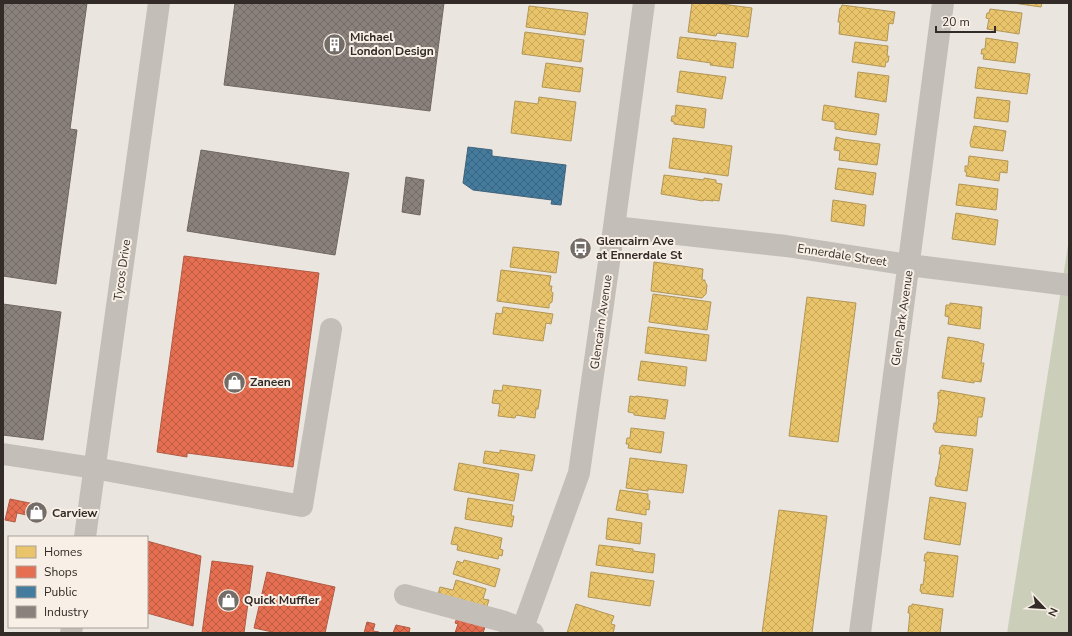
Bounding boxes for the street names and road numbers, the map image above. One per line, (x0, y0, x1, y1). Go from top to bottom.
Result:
street label: Tycos Drive (110, 238, 134, 302)
street label: Ennerdale Street (796, 240, 889, 270)
street label: Glen Park Avenue (887, 269, 917, 367)
street label: Glencairn Avenue (586, 274, 616, 370)

